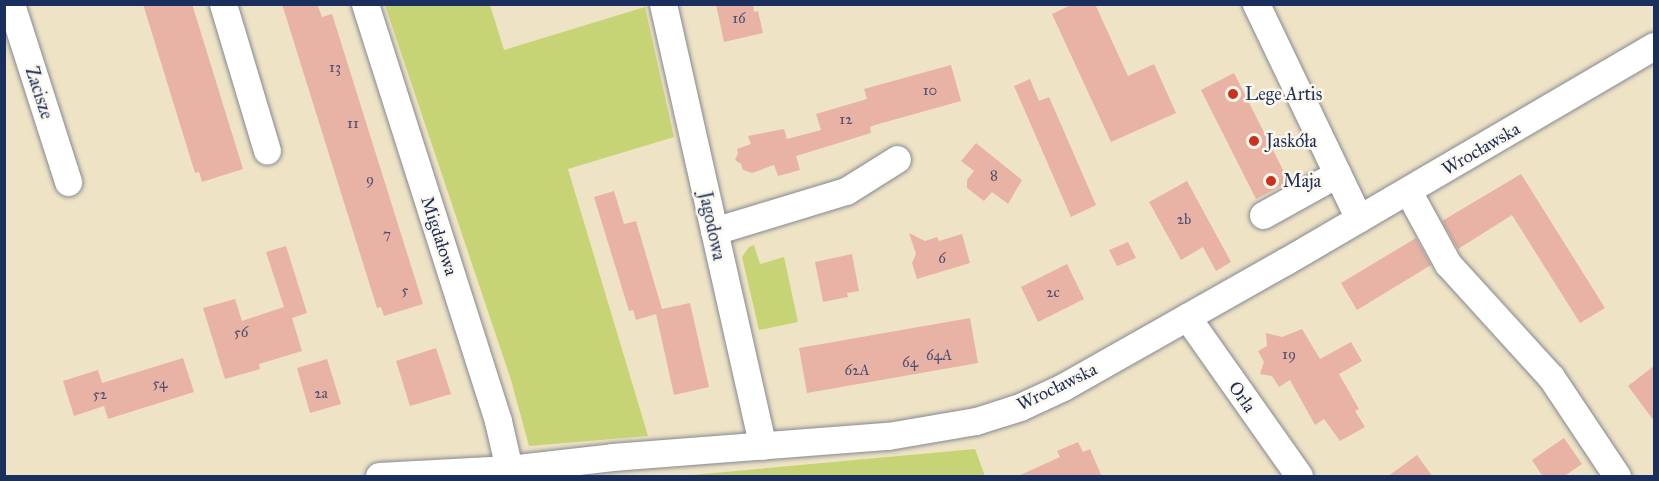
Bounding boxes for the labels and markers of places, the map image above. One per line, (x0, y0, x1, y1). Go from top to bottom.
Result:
place label: Lege Artis (1245, 83, 1322, 105)
marker: Lege Artis (1226, 87, 1240, 101)
place label: Jaskóła (1266, 130, 1317, 152)
marker: Jaskóła (1247, 134, 1261, 148)
place label: Maja (1283, 170, 1321, 192)
marker: Maja (1264, 174, 1278, 188)

